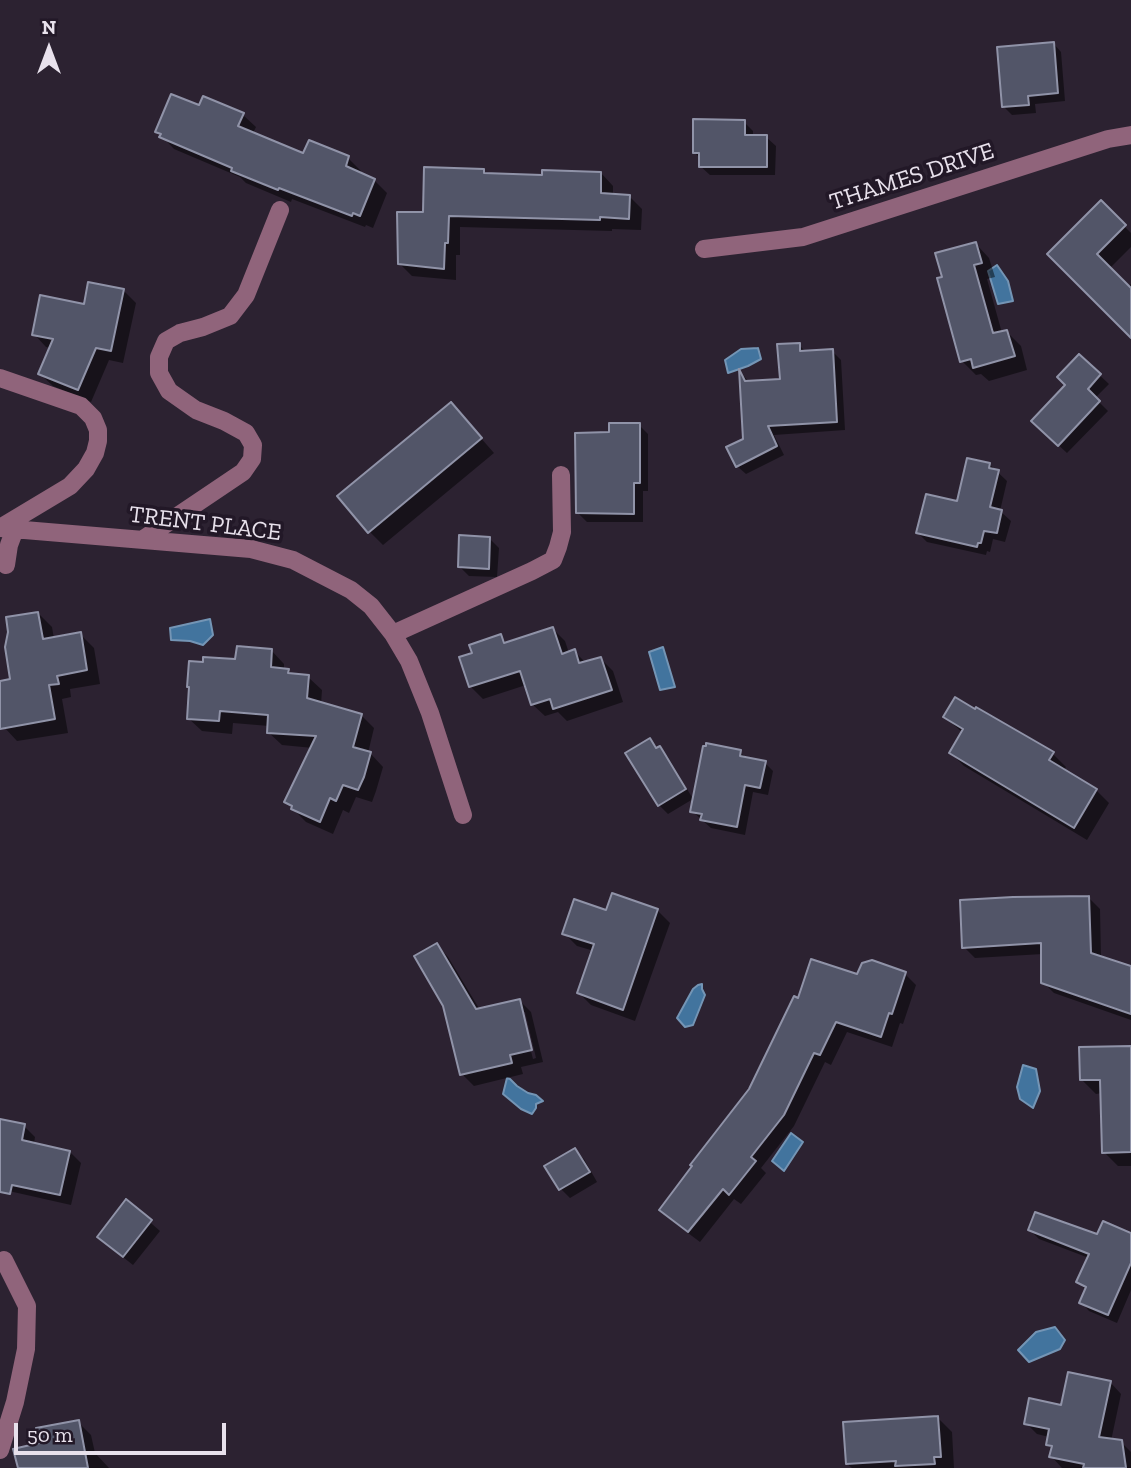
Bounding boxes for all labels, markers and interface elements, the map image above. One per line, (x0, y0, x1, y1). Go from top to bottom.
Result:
north arrow (14, 14, 84, 84)
text: N (42, 16, 56, 39)
street label: THAMES DRIVE (826, 137, 998, 217)
street label: TRENT PLACE (127, 500, 283, 548)
scale bar (18, 1408, 229, 1452)
text: 50 m (27, 1422, 73, 1447)

